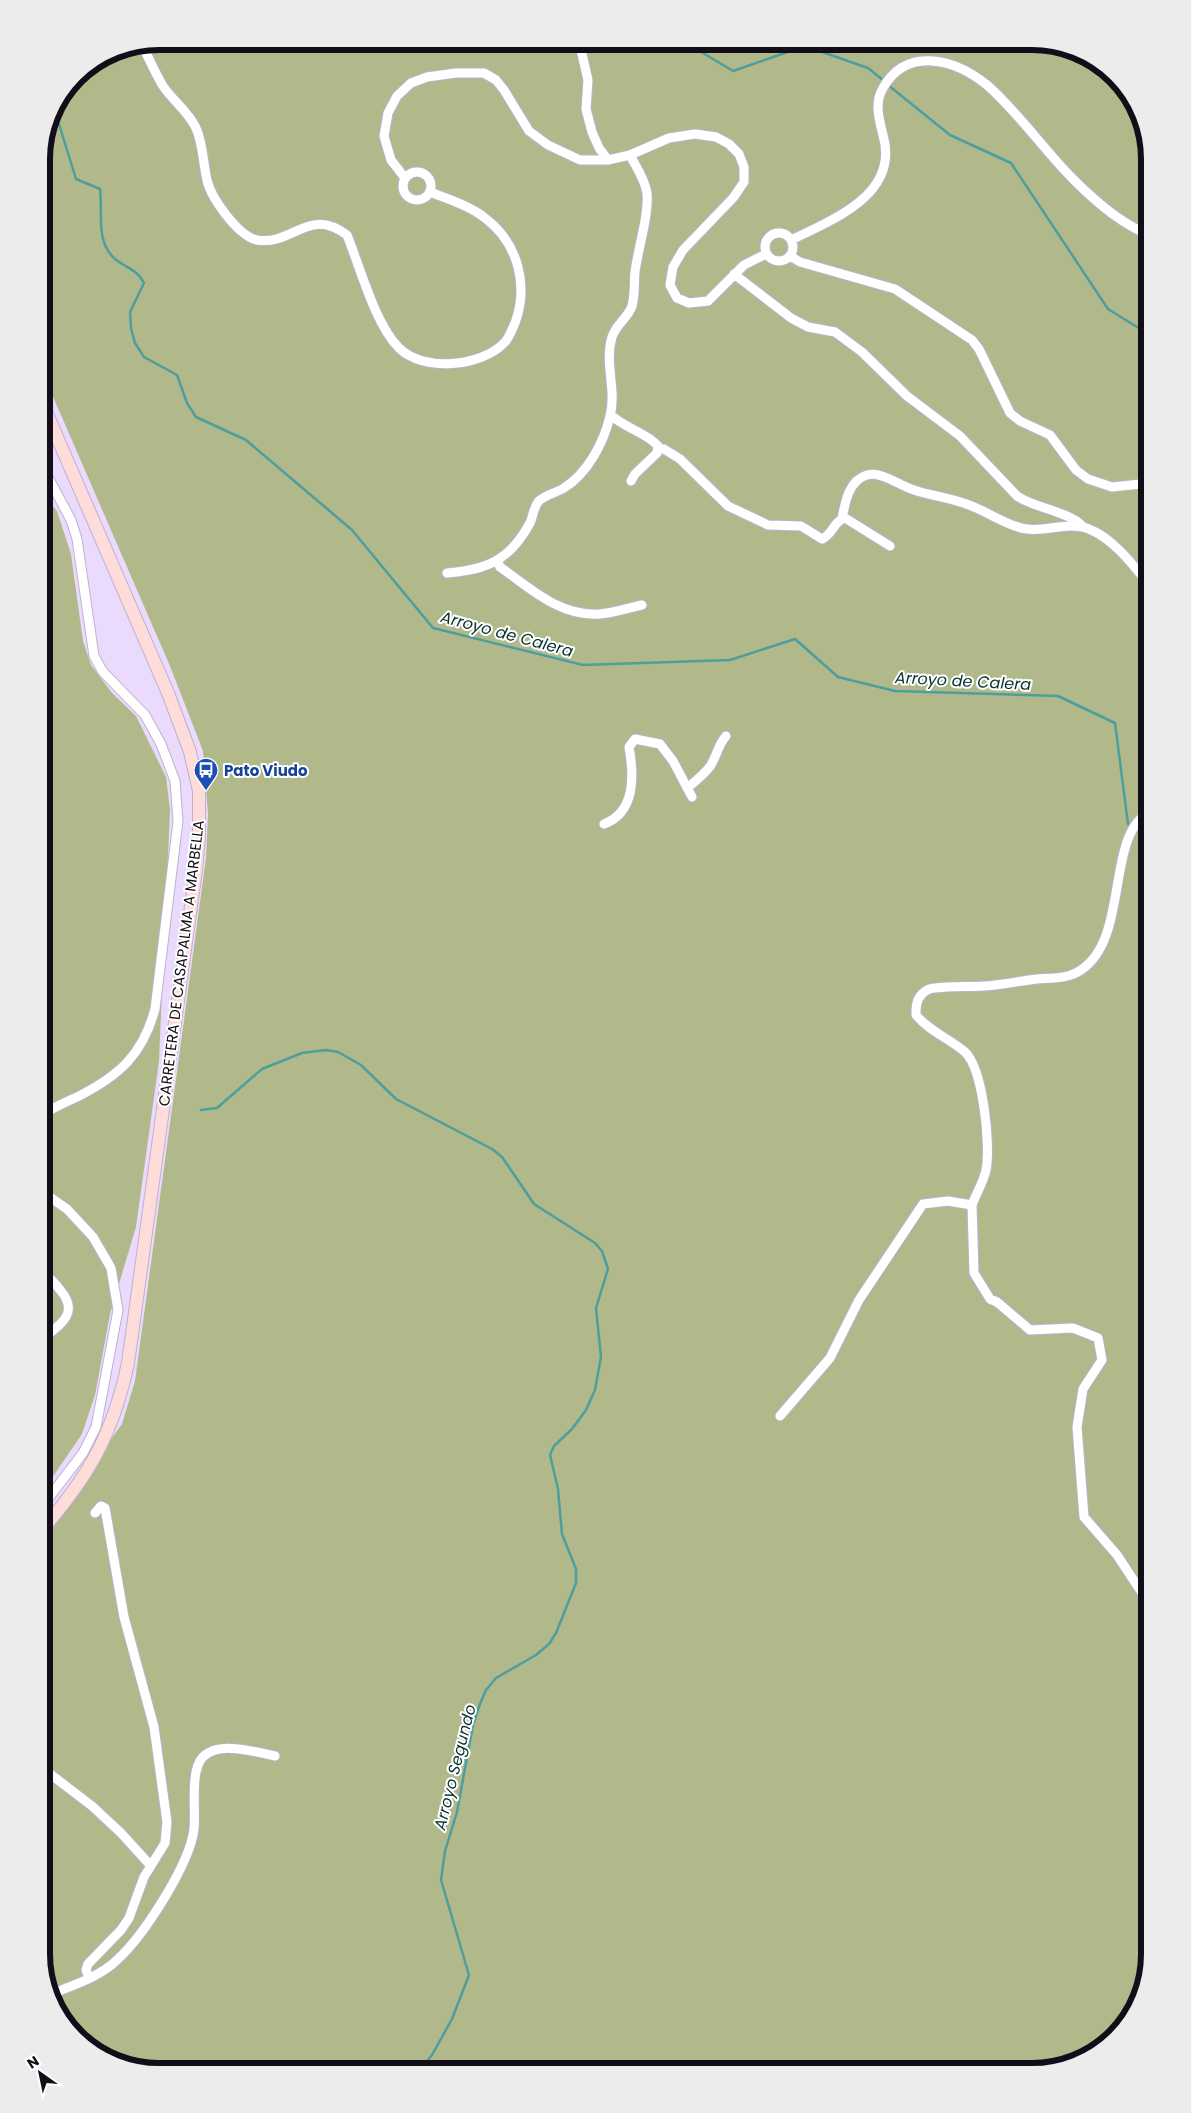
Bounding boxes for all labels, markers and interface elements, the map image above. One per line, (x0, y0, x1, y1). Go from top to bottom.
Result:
water label: Arroyo de Calera (437, 605, 576, 663)
water label: Arroyo de Calera (893, 666, 1032, 696)
bus stop icon: Pato Viudo (193, 757, 219, 791)
place label: Pato Viudo (224, 760, 308, 781)
street label: CARRETERA DE CASAPALMA A MARBELLA (153, 819, 209, 1107)
water label: Arroyo Segundo (428, 1702, 482, 1833)
north arrow (15, 2048, 65, 2098)
text: N (23, 2051, 43, 2073)

